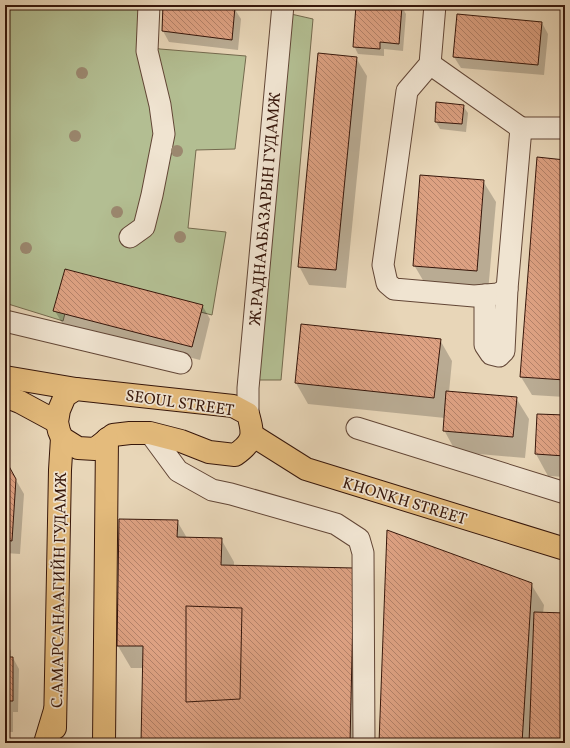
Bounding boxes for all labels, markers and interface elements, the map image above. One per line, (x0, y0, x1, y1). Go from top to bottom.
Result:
street label: Ж.РАДНААБАЗАРЫН ГУДАМЖ (245, 91, 287, 327)
street label: SEOUL STREET (124, 385, 235, 422)
street label: С.АМАРСАНААГИЙН ГУДАМЖ (47, 472, 73, 708)
street label: KHONKH STREET (340, 473, 469, 531)

